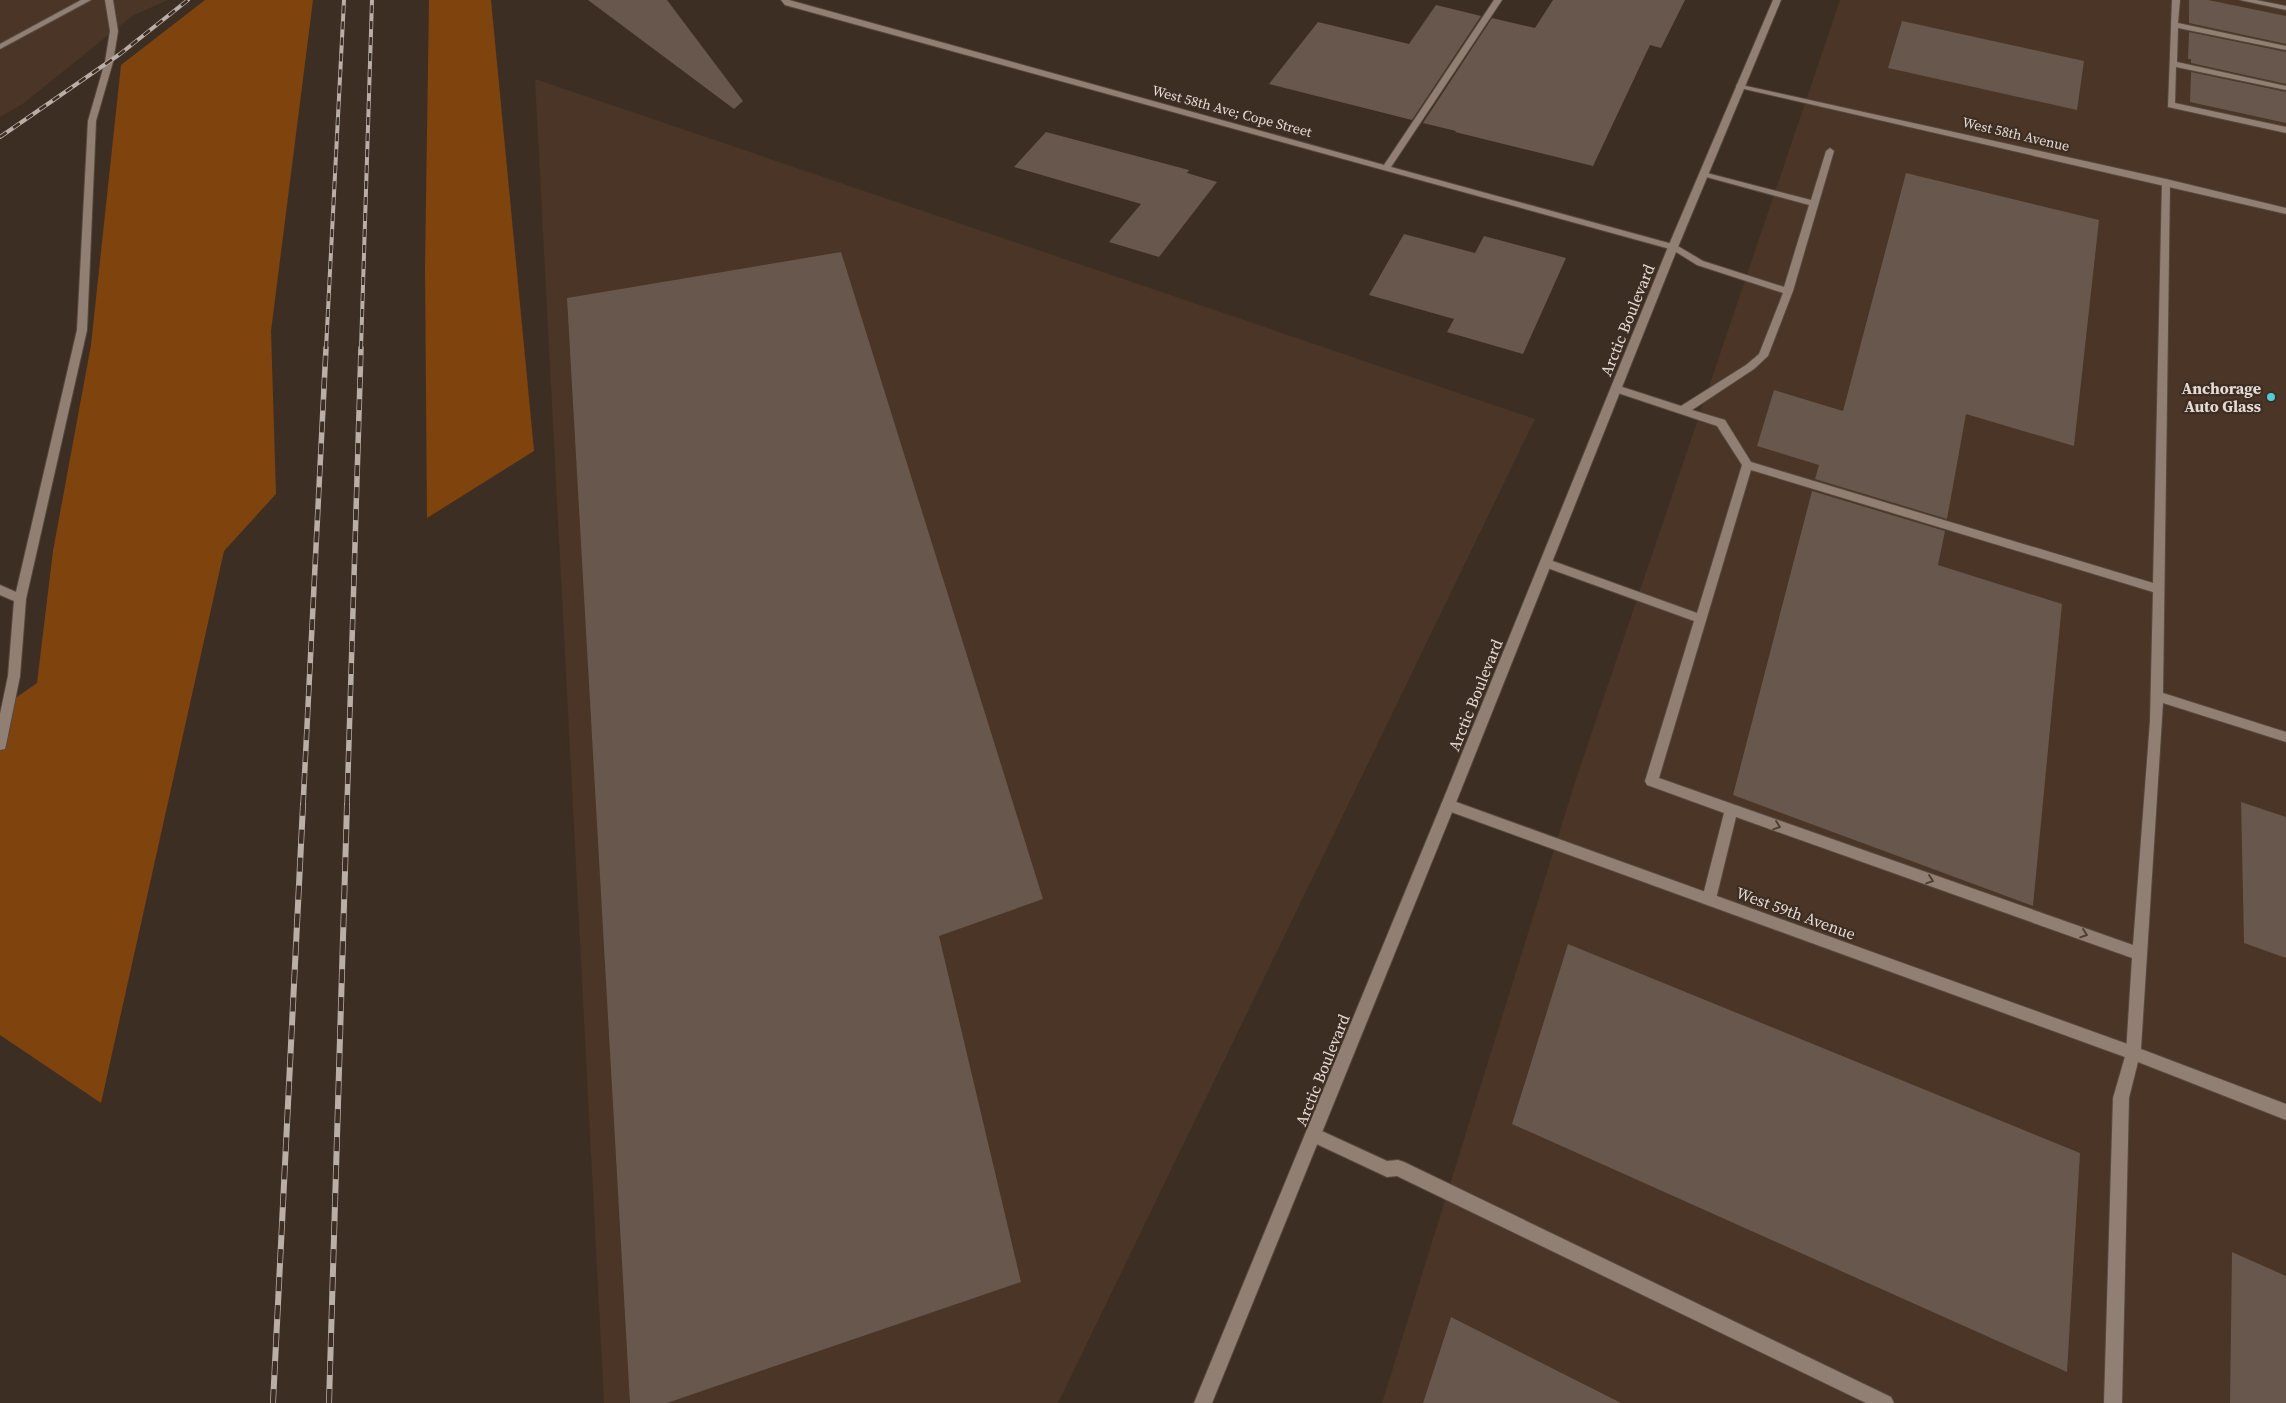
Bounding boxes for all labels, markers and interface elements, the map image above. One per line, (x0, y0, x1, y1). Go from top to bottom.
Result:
street label: West 58th Ave; Cope Street (1150, 80, 1315, 142)
street label: West 58th Avenue (1960, 112, 2072, 156)
street label: Arctic Boulevard (1595, 261, 1659, 379)
place label: Anchorage Auto Glass (2181, 377, 2261, 417)
marker: Anchorage Auto Glass (2265, 391, 2277, 403)
street label: Arctic Boulevard (1443, 636, 1507, 754)
one-way arrow (1772, 820, 1781, 830)
one-way arrow (1926, 874, 1934, 884)
street label: West 59th Avenue (1733, 881, 1859, 945)
one-way arrow (2079, 928, 2087, 938)
street label: Arctic Boulevard (1290, 1011, 1354, 1129)

